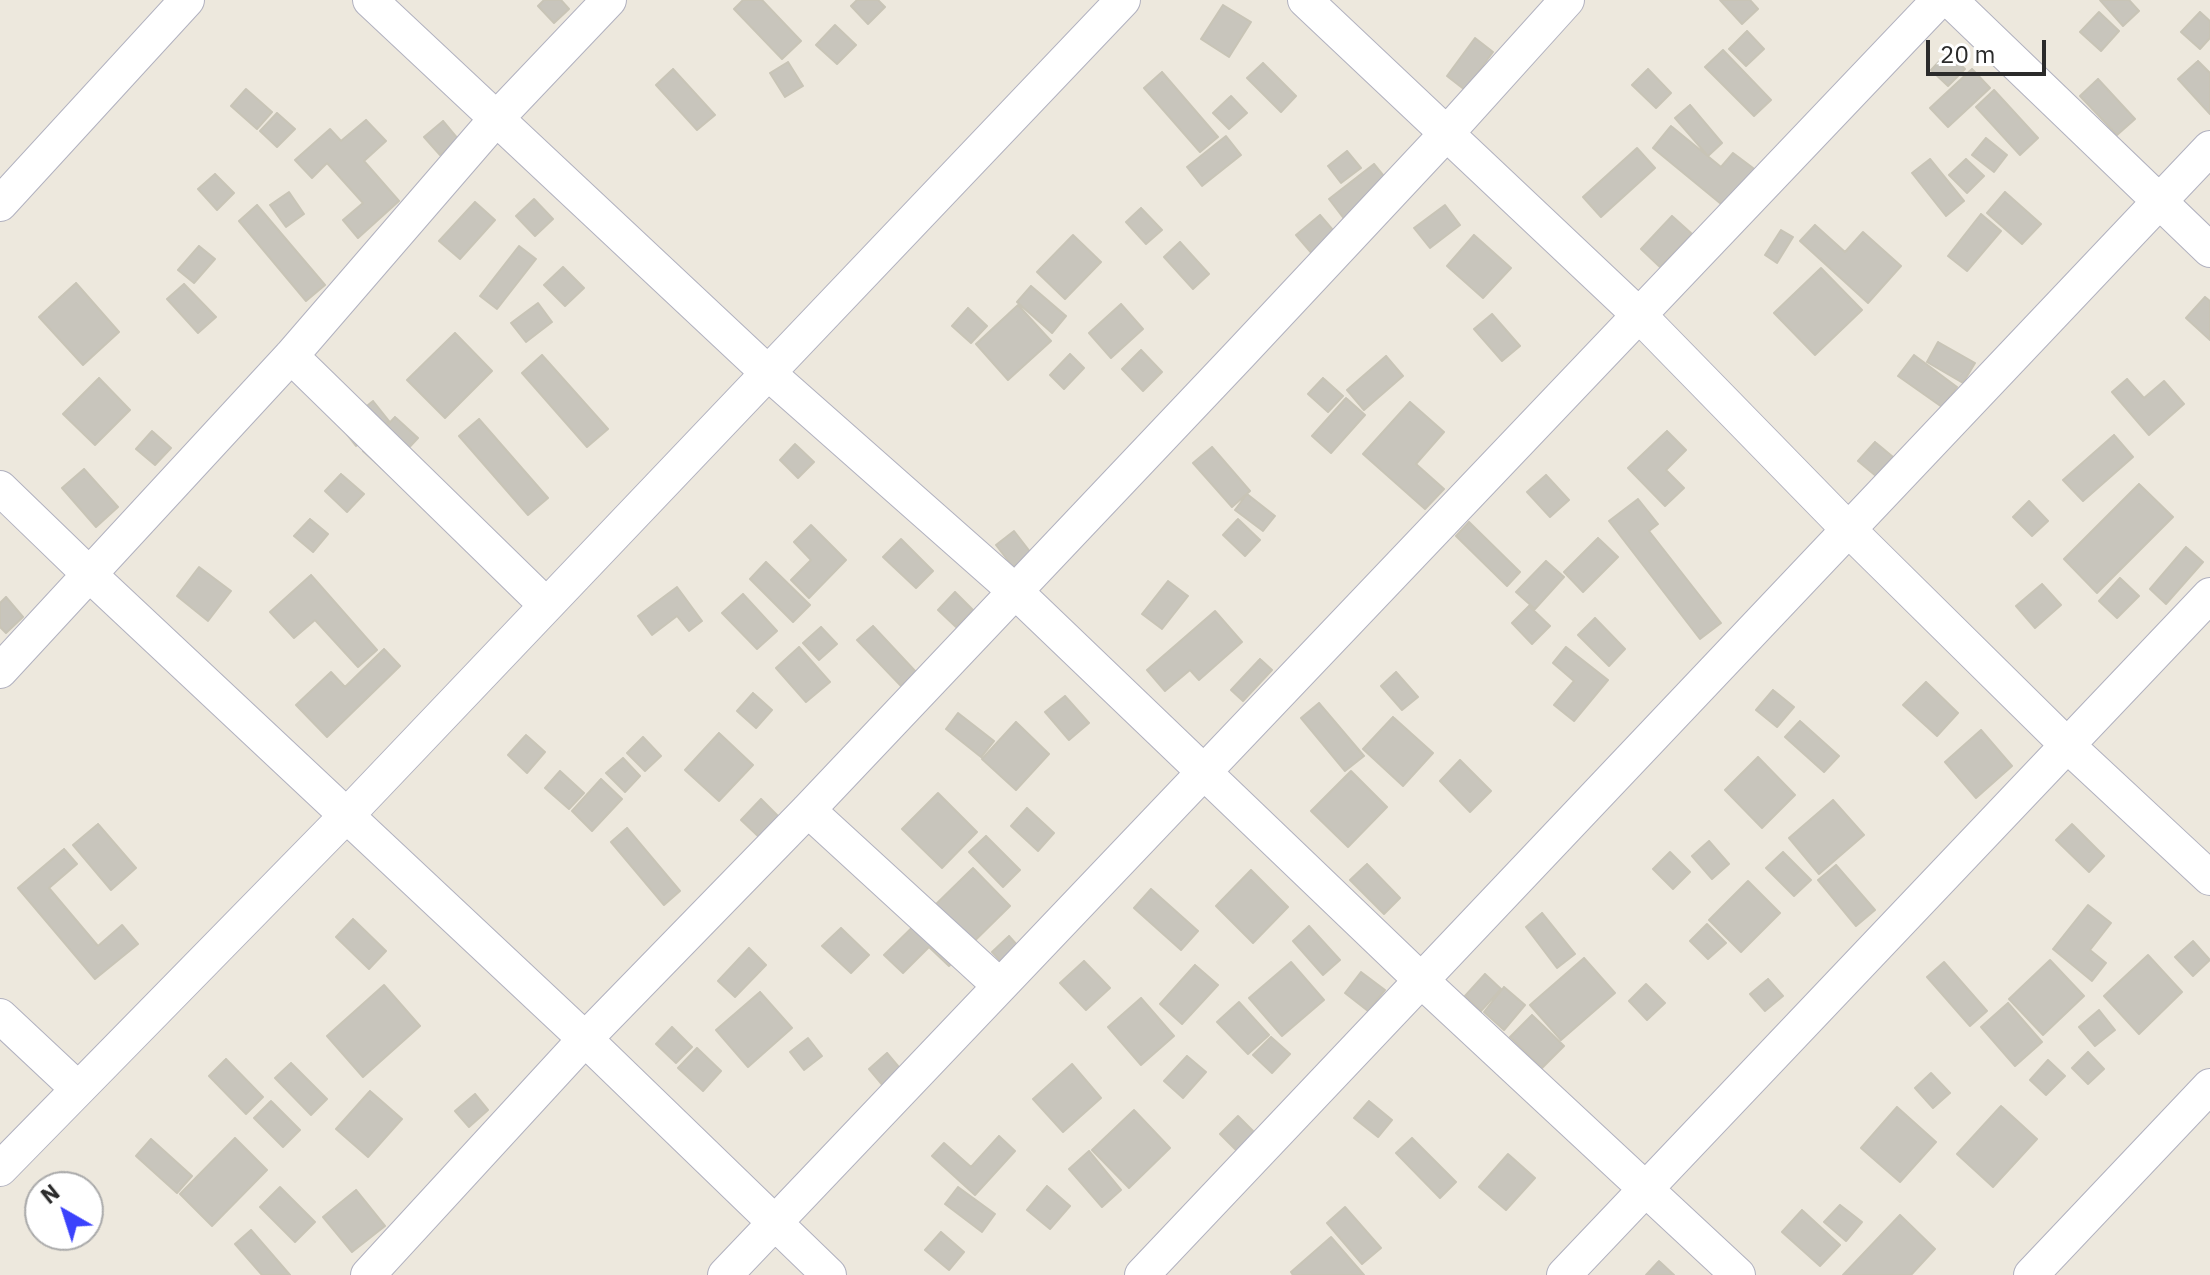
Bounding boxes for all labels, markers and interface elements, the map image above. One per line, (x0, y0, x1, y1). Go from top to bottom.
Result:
scale bar (1930, 24, 2050, 74)
text: 20 m (1940, 38, 1995, 70)
north arrow (24, 1171, 104, 1251)
text: N (35, 1177, 65, 1210)

